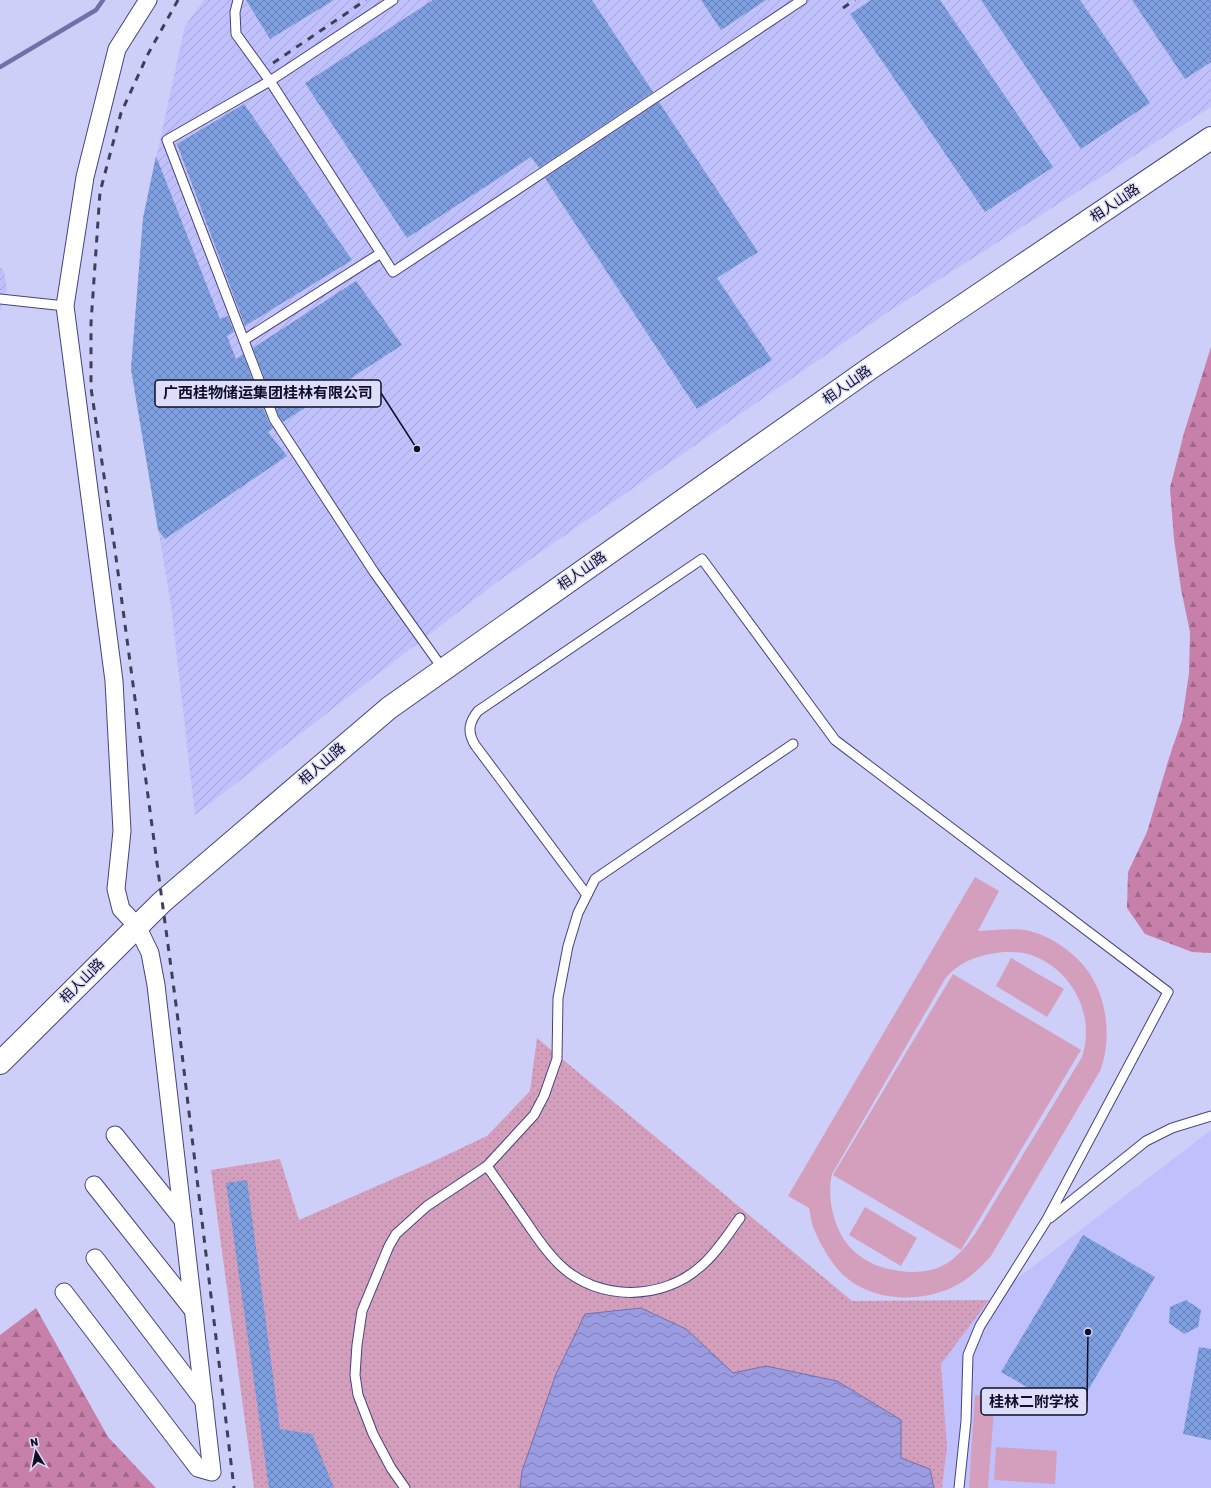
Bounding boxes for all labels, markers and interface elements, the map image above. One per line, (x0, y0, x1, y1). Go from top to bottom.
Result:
street label: 相人山路 (1087, 180, 1143, 226)
street label: 相人山路 (819, 362, 875, 408)
callout: 广西桂物储运集团桂林有限公司 (155, 380, 381, 407)
text: 广西桂物储运集团桂林有限公司 (163, 384, 373, 402)
street label: 相人山路 (554, 548, 610, 594)
street label: 相人山路 (295, 739, 349, 789)
street label: 相人山路 (56, 955, 108, 1007)
callout: 桂林二附学校 (981, 1388, 1087, 1415)
text: 桂林二附学校 (989, 1393, 1079, 1411)
north arrow (16, 1432, 56, 1472)
text: N (29, 1436, 39, 1450)

